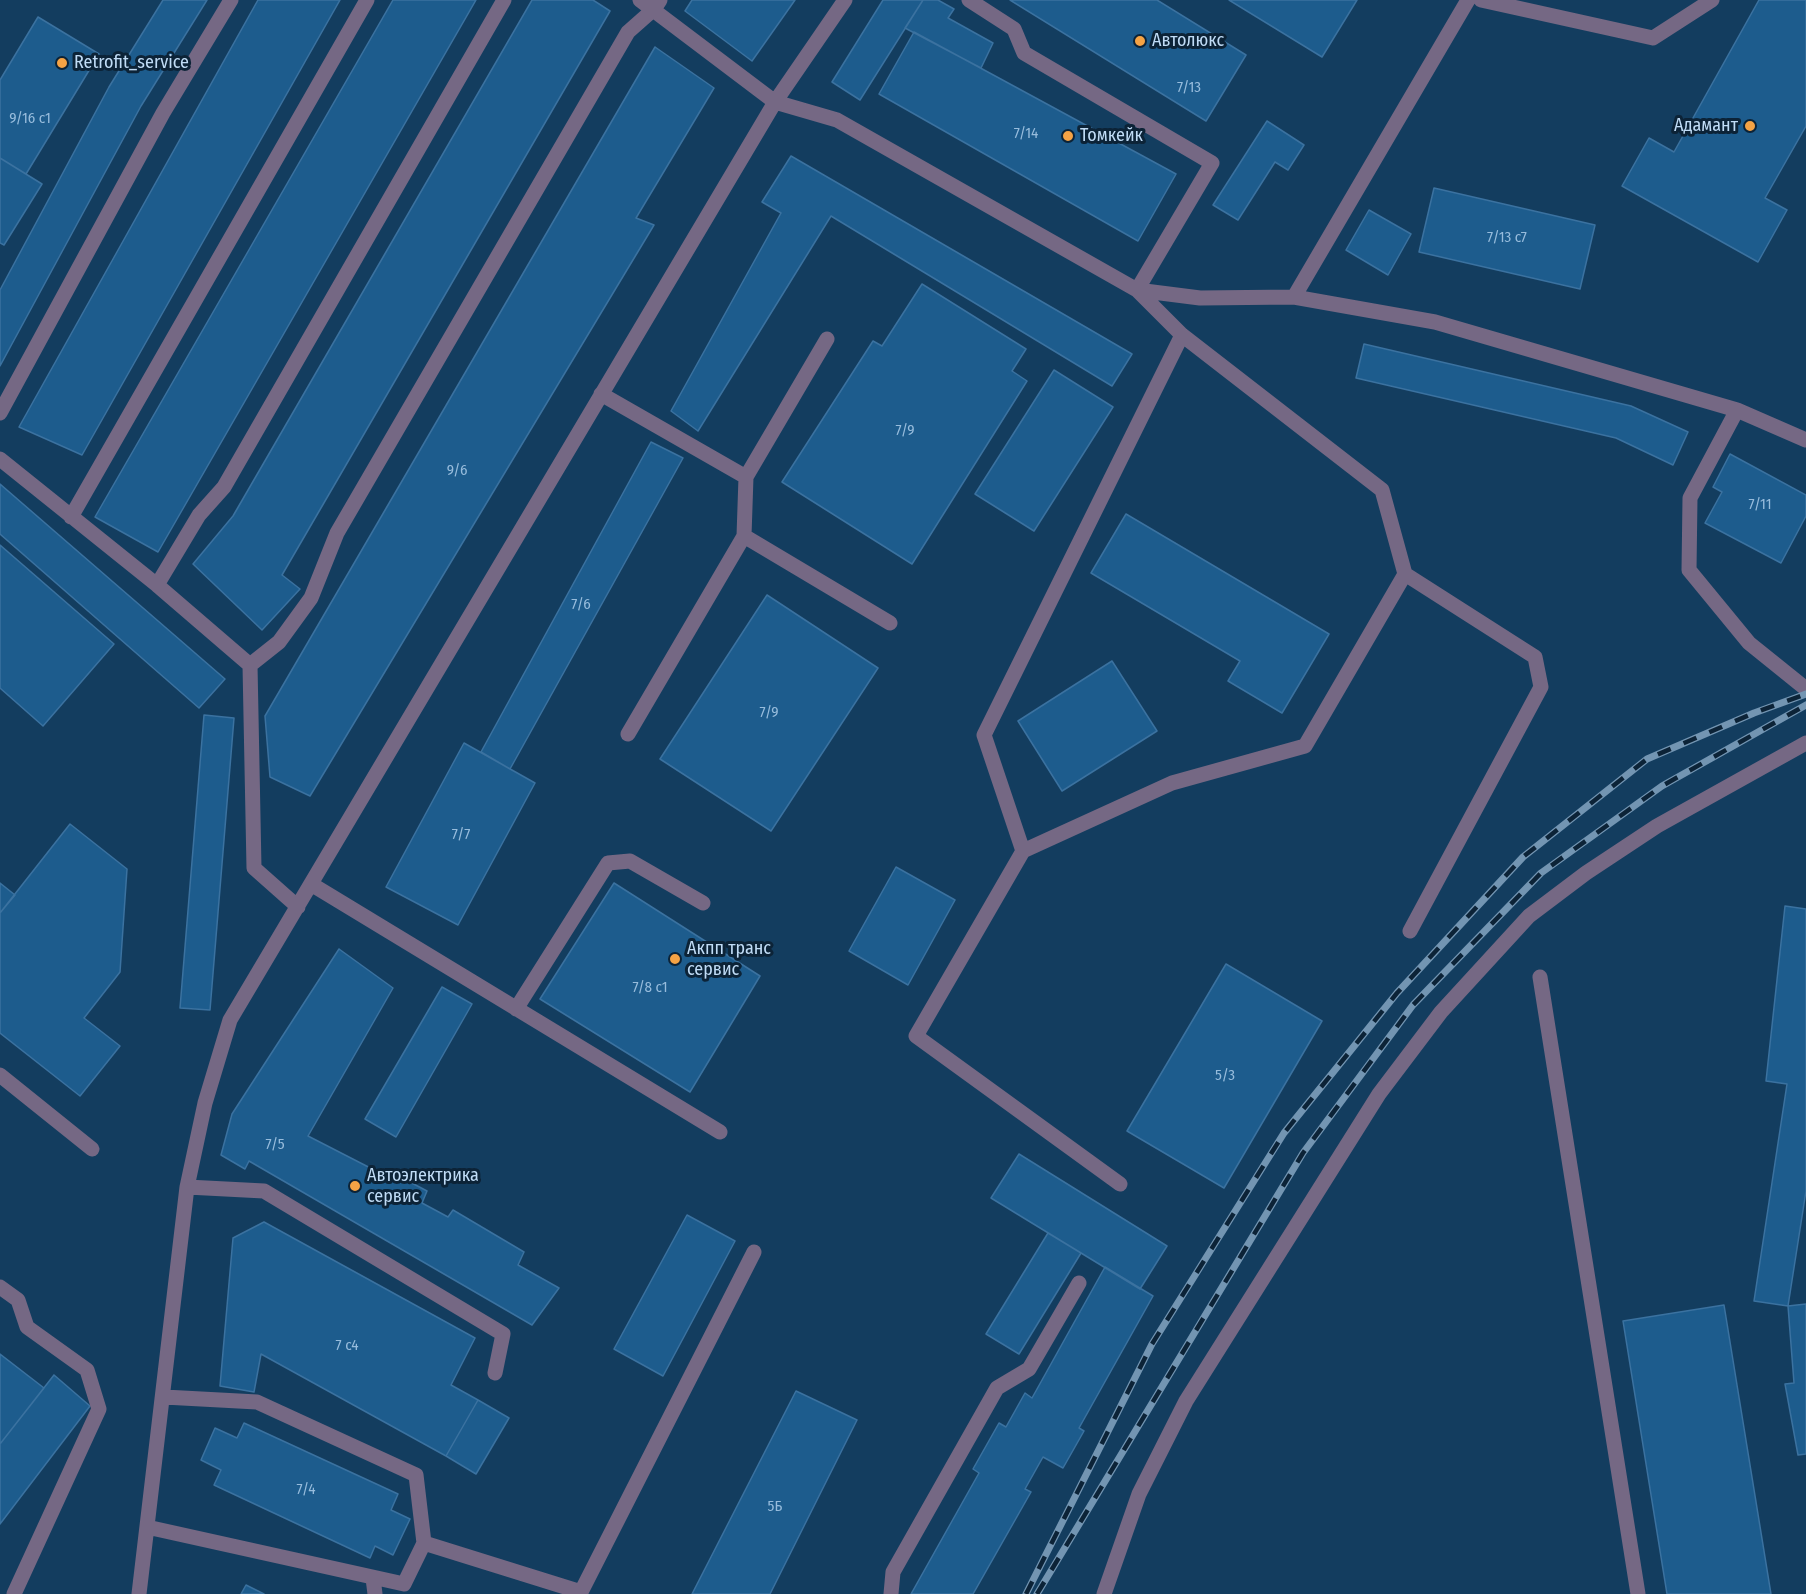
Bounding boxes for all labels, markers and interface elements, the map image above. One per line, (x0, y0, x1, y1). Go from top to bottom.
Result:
place label: Автолюкс (1152, 30, 1224, 52)
marker: Автолюкс (1133, 34, 1147, 48)
place label: Retrofit_service (74, 52, 189, 74)
marker: Retrofit_service (55, 56, 69, 70)
house number: 7/13 (1177, 79, 1201, 97)
house number: 9/16 с1 (9, 110, 51, 128)
place label: Адамант (1674, 115, 1738, 137)
marker: Адамант (1743, 119, 1757, 133)
house number: 7/14 (1014, 125, 1038, 143)
place label: Томкейк (1080, 125, 1143, 147)
marker: Томкейк (1061, 129, 1075, 143)
house number: 7/13 с7 (1487, 229, 1527, 247)
house number: 7/9 (895, 422, 915, 440)
house number: 9/6 (447, 462, 467, 480)
house number: 7/11 (1748, 496, 1772, 514)
house number: 7/6 (571, 596, 591, 614)
house number: 7/9 (759, 704, 779, 722)
house number: 7/7 (452, 826, 470, 844)
place label: Акпп транс сервис (687, 938, 771, 980)
marker: Акпп транс сервис (668, 952, 682, 966)
house number: 7/8 с1 (632, 979, 668, 997)
house number: 5/3 (1215, 1067, 1235, 1085)
house number: 7/5 (265, 1136, 285, 1154)
place label: Автоэлектрика сервис (367, 1165, 479, 1208)
marker: Автоэлектрика сервис (348, 1179, 362, 1193)
house number: 7 с4 (336, 1337, 358, 1355)
house number: 7/4 (296, 1481, 316, 1499)
house number: 5Б (768, 1498, 782, 1516)

